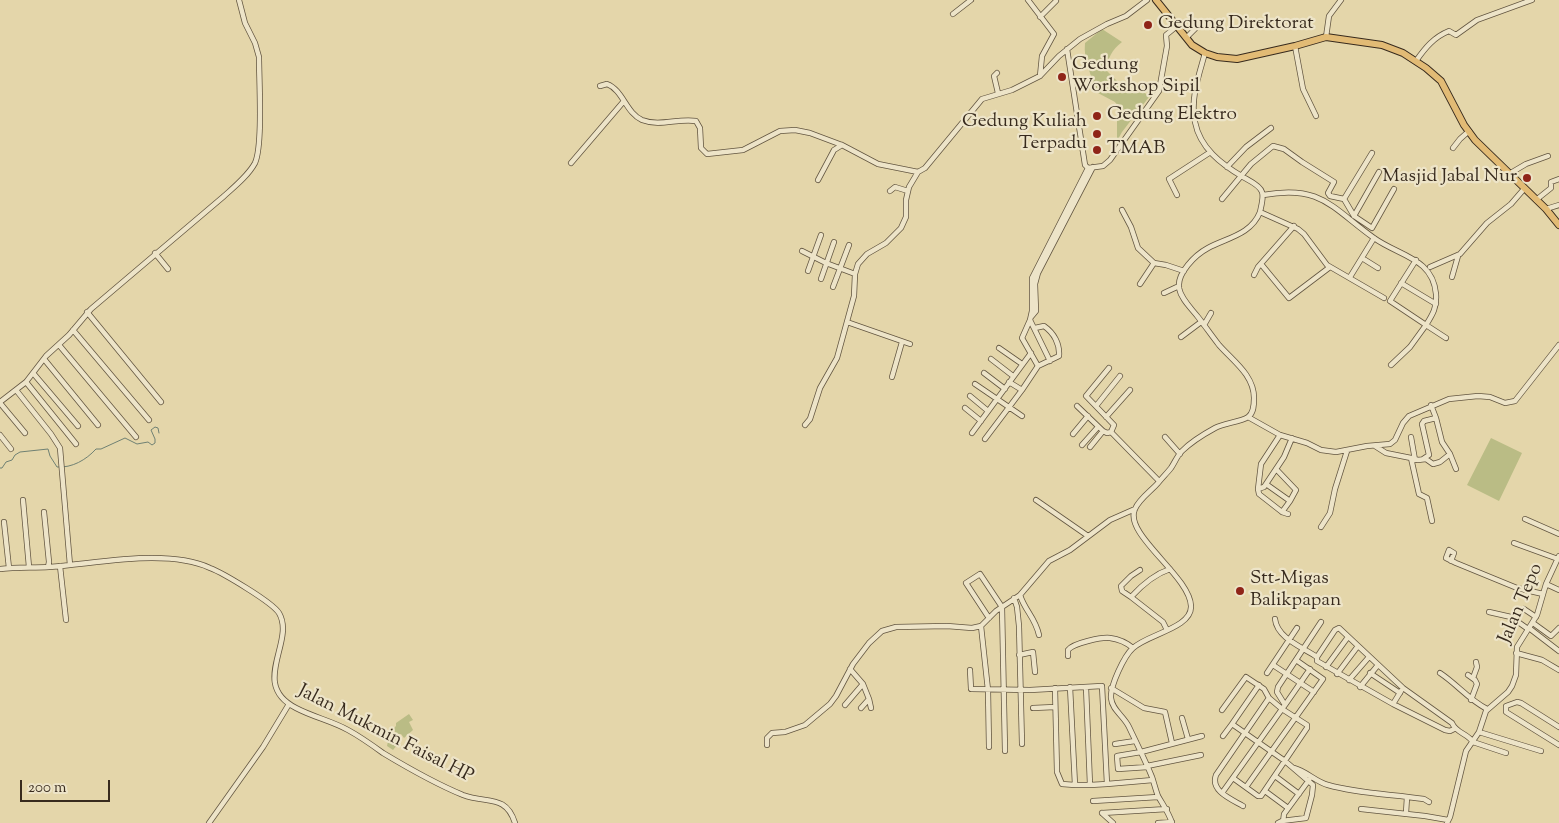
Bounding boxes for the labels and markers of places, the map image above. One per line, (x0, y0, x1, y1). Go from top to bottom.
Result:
place label: Gedung Direktorat (1158, 14, 1314, 36)
marker: Gedung Direktorat (1142, 19, 1154, 31)
place label: Gedung Workshop Sipil (1072, 55, 1200, 99)
marker: Gedung Workshop Sipil (1056, 71, 1068, 83)
place label: Gedung Elektro (1107, 105, 1237, 127)
marker: Gedung Elektro (1091, 110, 1103, 122)
place label: Gedung Kuliah Terpadu (962, 112, 1087, 156)
marker: Gedung Kuliah Terpadu (1091, 128, 1103, 140)
place label: TMAB (1107, 139, 1165, 161)
marker: TMAB (1091, 144, 1103, 156)
place label: Masjid Jabal Nur (1382, 167, 1517, 189)
marker: Masjid Jabal Nur (1521, 172, 1533, 184)
place label: Stt-Migas Balikpapan (1250, 569, 1341, 613)
marker: Stt-Migas Balikpapan (1234, 585, 1246, 597)

